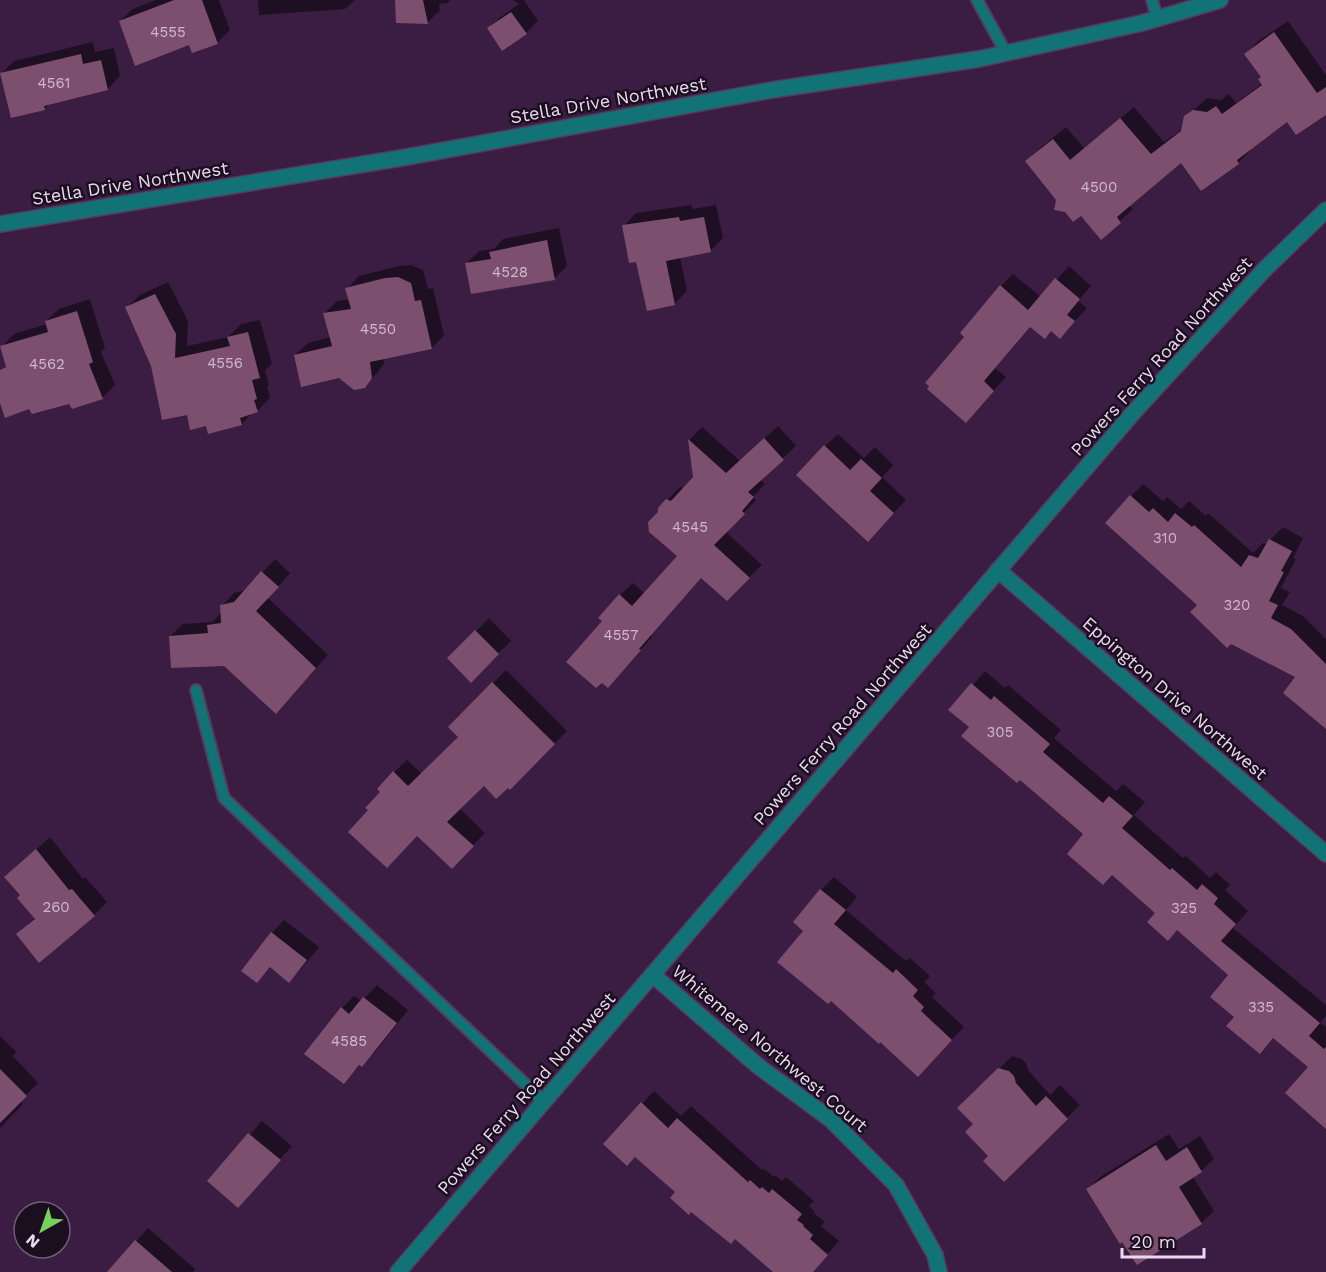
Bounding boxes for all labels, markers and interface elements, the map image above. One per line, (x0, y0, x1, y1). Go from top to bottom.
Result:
house number: 4555 (150, 23, 186, 41)
street label: Stella Drive Northwest (508, 72, 708, 128)
house number: 4561 (38, 74, 70, 92)
street label: Stella Drive Northwest (30, 157, 230, 209)
house number: 4500 (1081, 178, 1117, 196)
street label: Powers Ferry Road Northwest (1066, 252, 1256, 460)
house number: 4528 (492, 263, 528, 281)
house number: 4550 (360, 320, 396, 338)
house number: 4556 (207, 354, 243, 372)
house number: 4562 (29, 355, 65, 373)
house number: 4545 (672, 518, 708, 536)
house number: 310 (1153, 529, 1177, 547)
house number: 320 (1224, 596, 1250, 614)
street label: Eppington Drive Northwest (1078, 612, 1272, 784)
street label: Powers Ferry Road Northwest (749, 618, 936, 829)
house number: 4557 (603, 626, 639, 644)
house number: 305 (987, 723, 1013, 741)
house number: 260 (42, 898, 70, 916)
house number: 325 (1171, 899, 1197, 917)
street label: Whitemere Northwest Court (668, 960, 872, 1136)
street label: Powers Ferry Road Northwest (433, 987, 620, 1198)
house number: 335 (1248, 998, 1274, 1016)
house number: 4585 (331, 1032, 367, 1050)
north arrow (12, 1200, 72, 1260)
scale bar (1122, 1221, 1204, 1259)
text: N (22, 1230, 43, 1252)
text: 20 m (1131, 1231, 1176, 1252)

